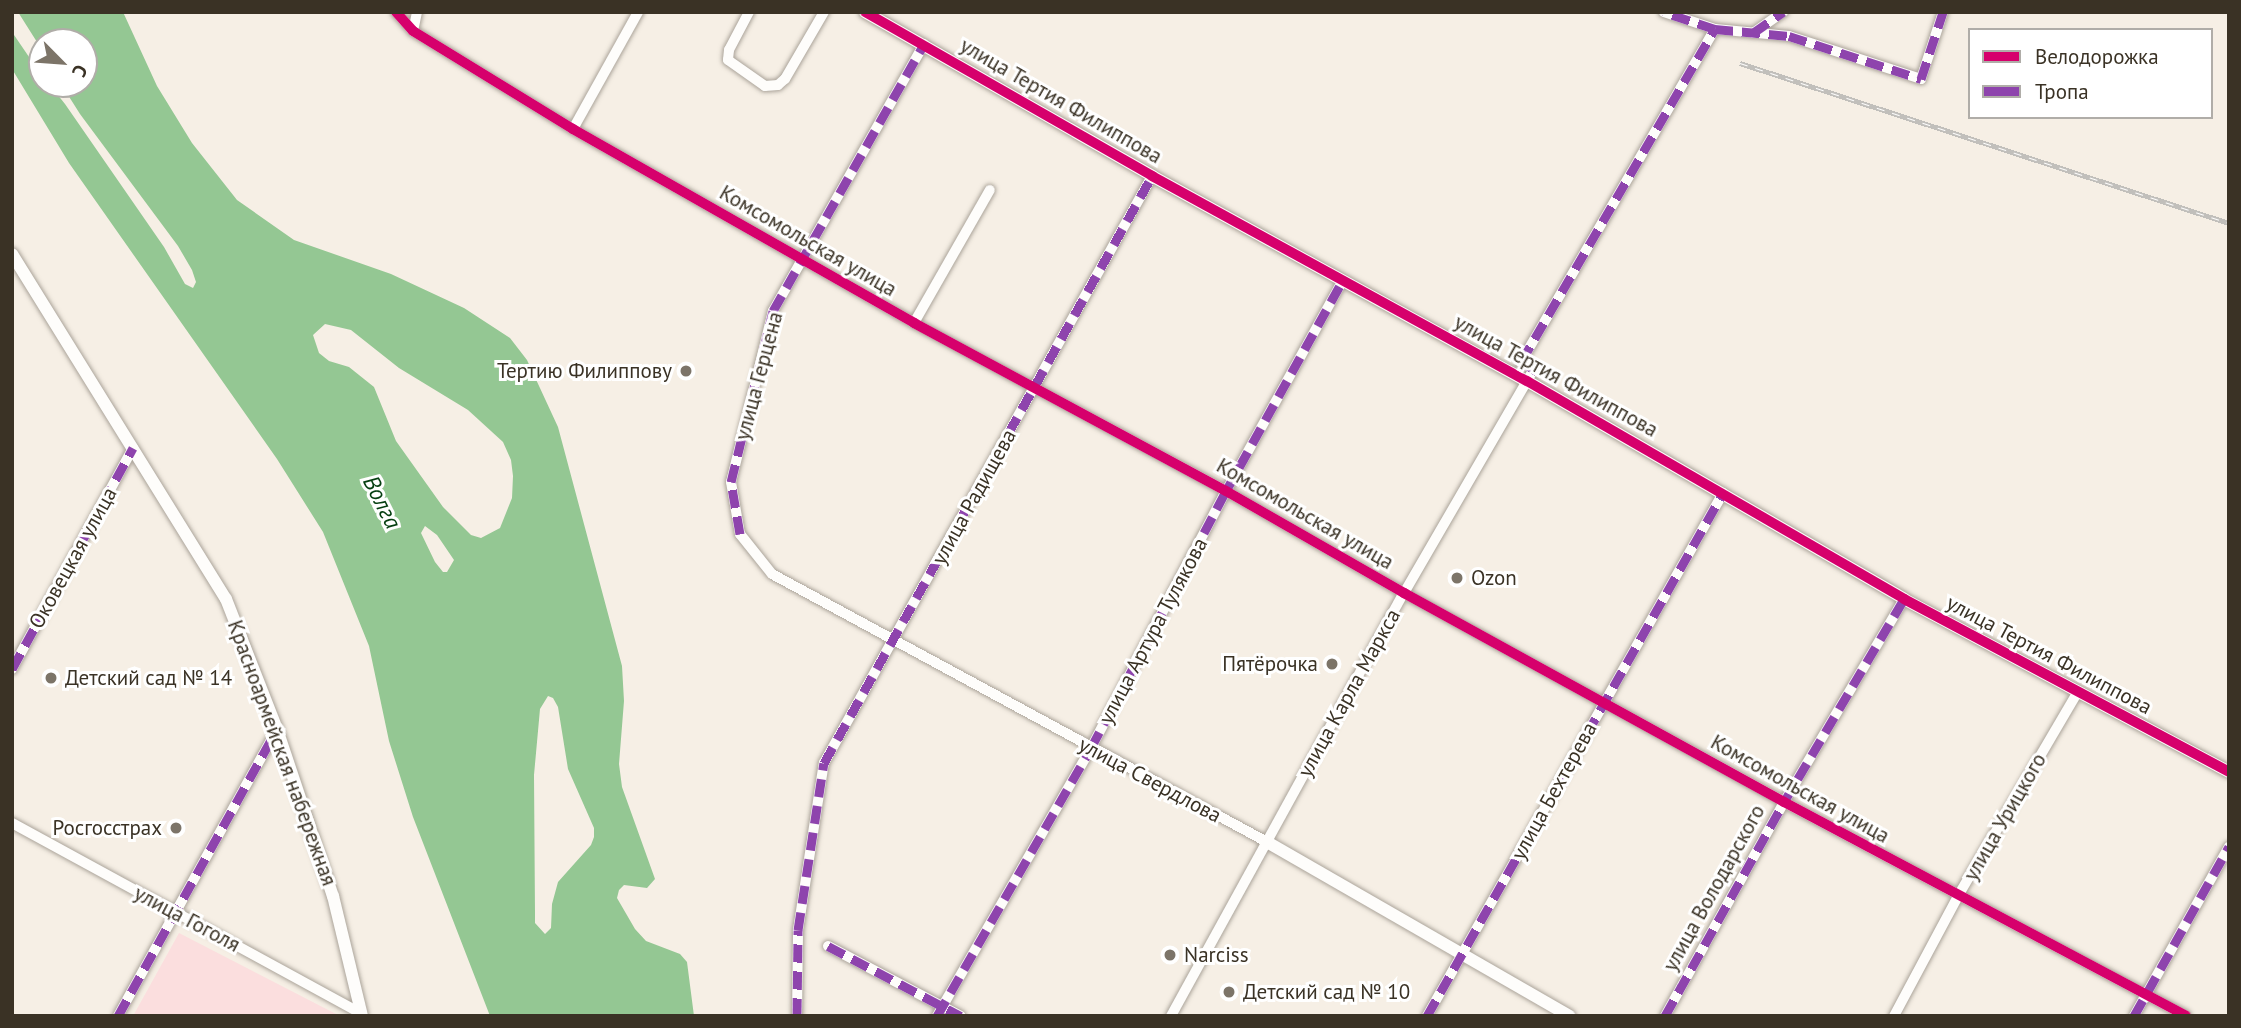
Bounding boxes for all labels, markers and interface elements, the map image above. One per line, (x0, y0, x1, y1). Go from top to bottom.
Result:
north arrow (28, 28, 98, 98)
legend (1968, 28, 2213, 119)
street label: улица Тертия Филиппова (955, 33, 1167, 169)
text: Велодорожка (2035, 43, 2159, 70)
text: С (67, 61, 93, 81)
text: Тропа (2035, 78, 2089, 105)
street label: Комсомольская улица (715, 180, 901, 302)
street label: улица Герцена (730, 309, 788, 443)
street label: улица Тертия Филиппова (1449, 309, 1663, 443)
place label: Тертию Филиппову (497, 358, 672, 384)
marker: Тертию Филиппову (678, 363, 694, 379)
street label: улица Радищева (926, 425, 1022, 569)
street label: Комсомольская улица (1212, 453, 1398, 575)
water label: Волга (357, 471, 407, 533)
street label: Оковецкая улица (24, 483, 122, 633)
street label: улица Артура Тулякова (1093, 533, 1213, 729)
place label: Ozon (1471, 565, 1517, 591)
marker: Ozon (1449, 570, 1465, 586)
street label: улица Тертия Филиппова (1942, 590, 2156, 720)
street label: улица Карла Маркса (1292, 605, 1406, 781)
street label: Красноармейская набережная (222, 617, 342, 889)
place label: Пятёрочка (1222, 651, 1318, 677)
marker: Пятёрочка (1324, 656, 1340, 672)
place label: Детский сад № 14 (65, 665, 232, 691)
marker: Детский сад № 14 (43, 670, 59, 686)
street label: улица Бехтерева (1506, 718, 1602, 864)
street label: Комсомольская улица (1706, 729, 1894, 849)
street label: улица Свердлова (1074, 732, 1226, 828)
street label: улица Урицкого (1958, 749, 2052, 885)
street label: улица Володарского (1658, 800, 1770, 976)
place label: Росгосстрах (53, 815, 162, 841)
marker: Росгосстрах (168, 820, 184, 836)
street label: улица Гоголя (130, 881, 244, 957)
place label: Narciss (1184, 942, 1248, 968)
marker: Narciss (1162, 947, 1178, 963)
place label: Детский сад № 10 (1243, 979, 1410, 1005)
marker: Детский сад № 10 (1221, 984, 1237, 1000)

